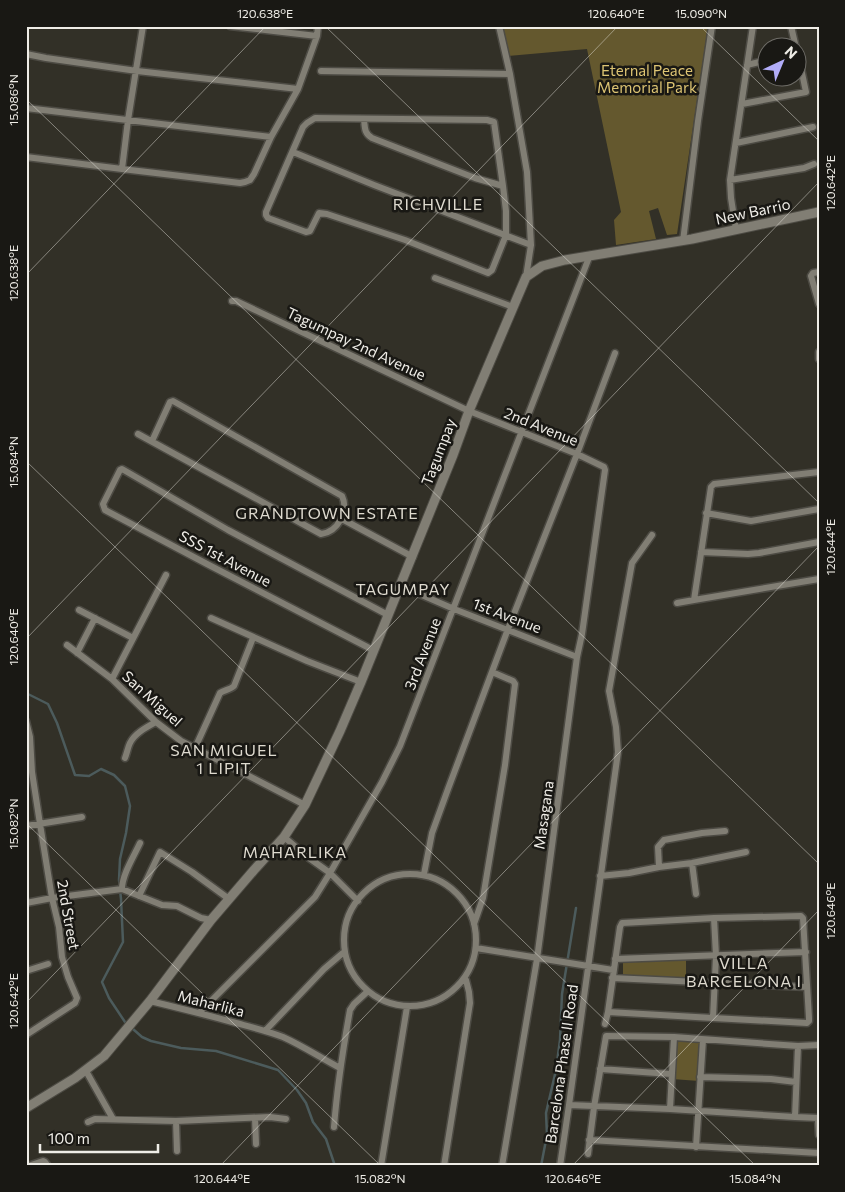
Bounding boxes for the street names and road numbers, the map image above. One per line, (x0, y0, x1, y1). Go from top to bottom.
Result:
street label: New Barrio (714, 194, 792, 228)
street label: Tagumpay 2nd Avenue (284, 303, 429, 383)
street label: 2nd Avenue (502, 403, 581, 449)
street label: Tagumpay (417, 415, 459, 488)
street label: SSS 1st Avenue (176, 526, 275, 590)
street label: 1st Avenue (470, 594, 544, 636)
street label: 3rd Avenue (400, 615, 444, 692)
street label: San Miguel (119, 667, 186, 730)
street label: Masagana (529, 779, 557, 850)
street label: 2nd Street (54, 878, 84, 951)
street label: Barcelona Phase II Road (541, 983, 581, 1145)
street label: Maharlika (176, 986, 246, 1020)

